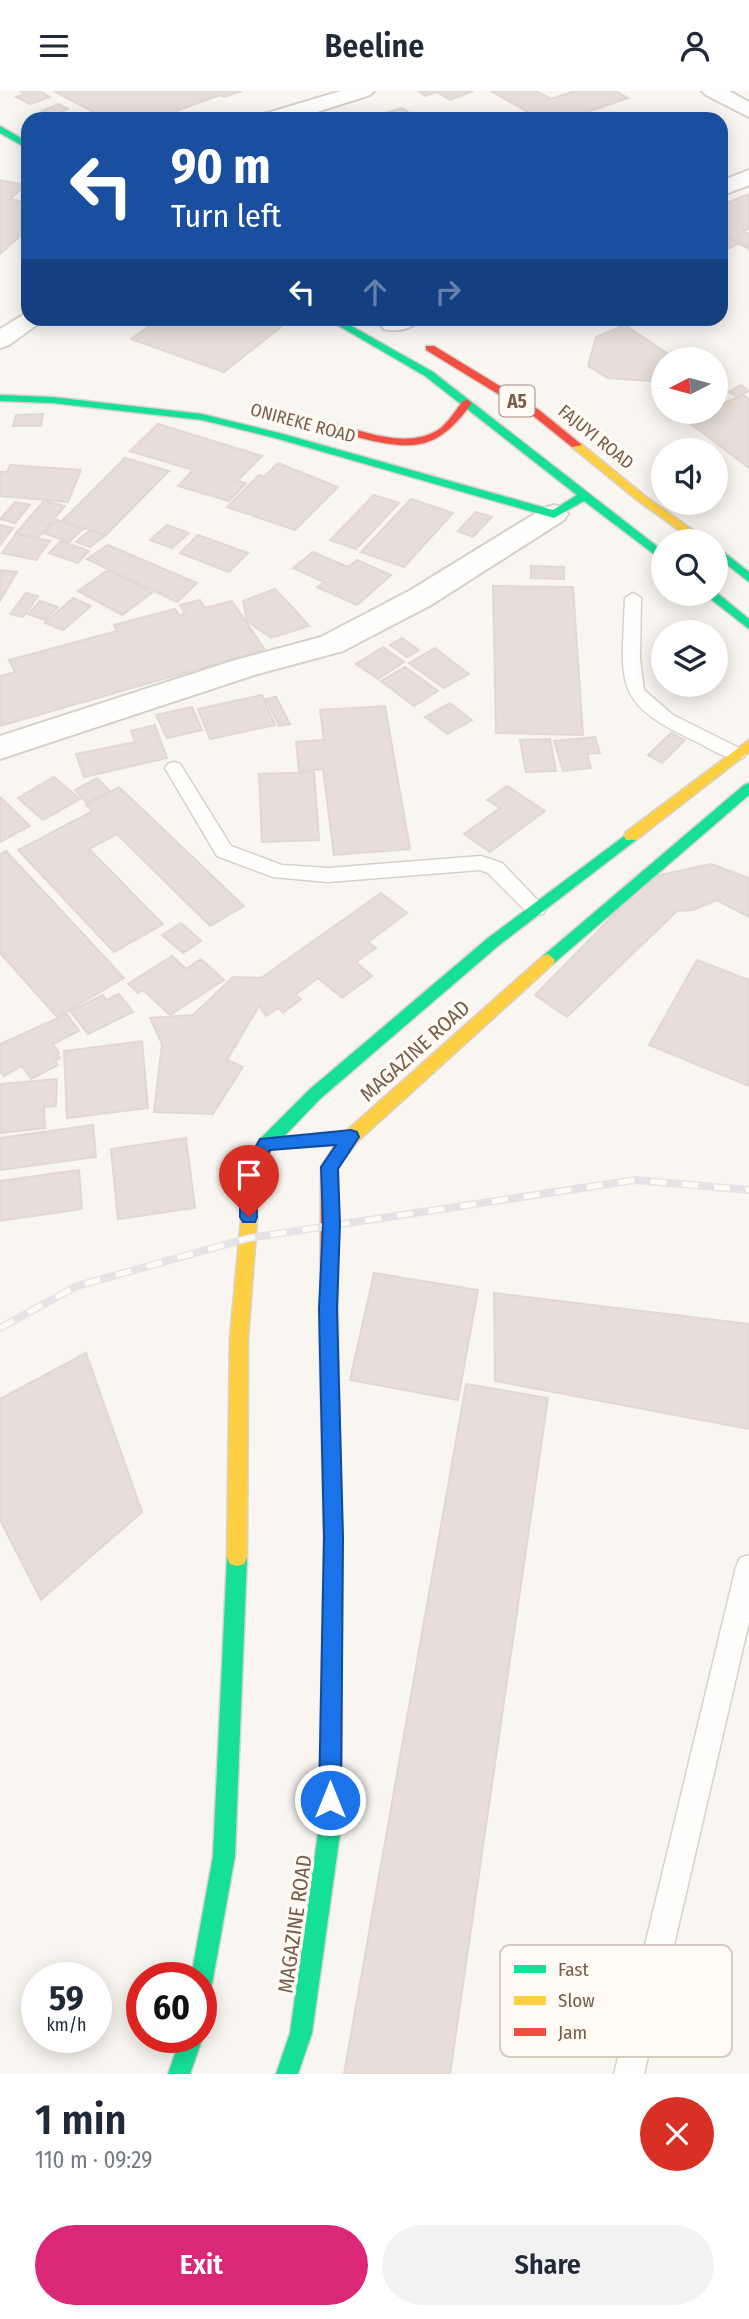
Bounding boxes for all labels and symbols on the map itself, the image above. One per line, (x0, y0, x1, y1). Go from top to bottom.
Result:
north arrow (651, 347, 728, 423)
road number: A5 (500, 385, 534, 417)
street label: ONIREKE ROAD (248, 398, 358, 448)
street label: FAJUYI ROAD (554, 400, 638, 474)
street label: MAGAZINE ROAD (355, 995, 475, 1107)
pin (219, 1145, 279, 1217)
position arrow (293, 1763, 367, 1837)
street label: MAGAZINE ROAD (272, 1853, 318, 1995)
legend (500, 1945, 732, 2057)
text: Fast (558, 1958, 589, 1981)
speed limit sign: 60 (126, 1962, 217, 2053)
text: Slow (558, 1989, 595, 2012)
text: Jam (558, 2021, 587, 2044)

